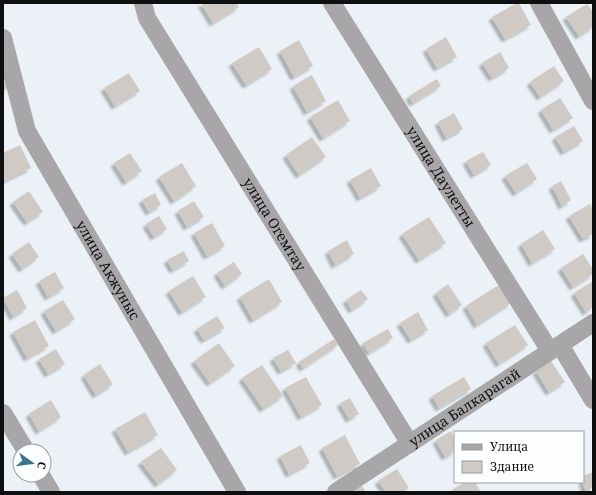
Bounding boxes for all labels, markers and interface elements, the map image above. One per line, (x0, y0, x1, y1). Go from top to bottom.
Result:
street label: улица Даулетты (402, 122, 480, 231)
street label: улица Огемтау (239, 174, 311, 274)
street label: улица Акжуныс (72, 217, 145, 323)
street label: улица Балкарагай (405, 363, 524, 451)
legend (454, 431, 584, 483)
text: Улица (490, 438, 528, 455)
north arrow (12, 443, 52, 483)
text: Здание (490, 458, 534, 475)
text: С (34, 460, 50, 471)

